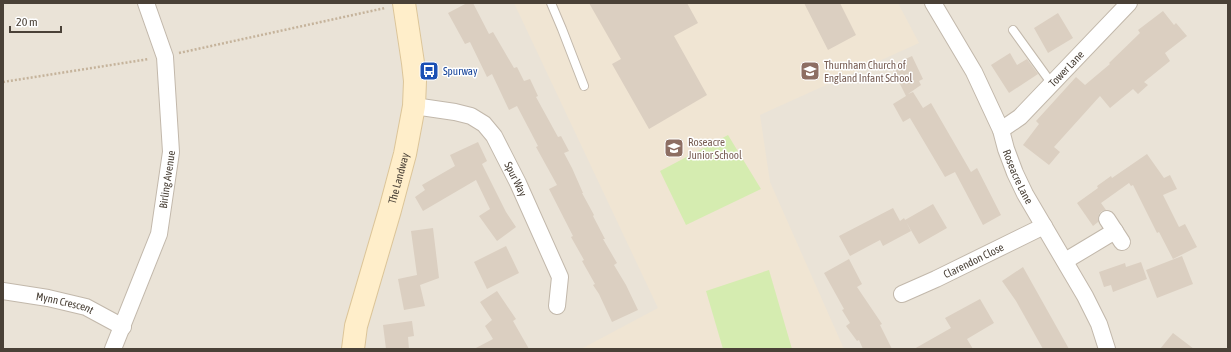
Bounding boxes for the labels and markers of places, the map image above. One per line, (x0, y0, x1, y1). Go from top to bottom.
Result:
place label: Thurnham Church of England Infant School (824, 59, 913, 84)
bus stop icon: Spurway (418, 60, 440, 82)
school or university icon: Thurnham Church of England Infant School (799, 60, 821, 82)
place label: Spurway (443, 65, 478, 77)
place label: Roseacre Junior School (688, 136, 742, 161)
school or university icon: Roseacre Junior School (663, 137, 685, 159)

